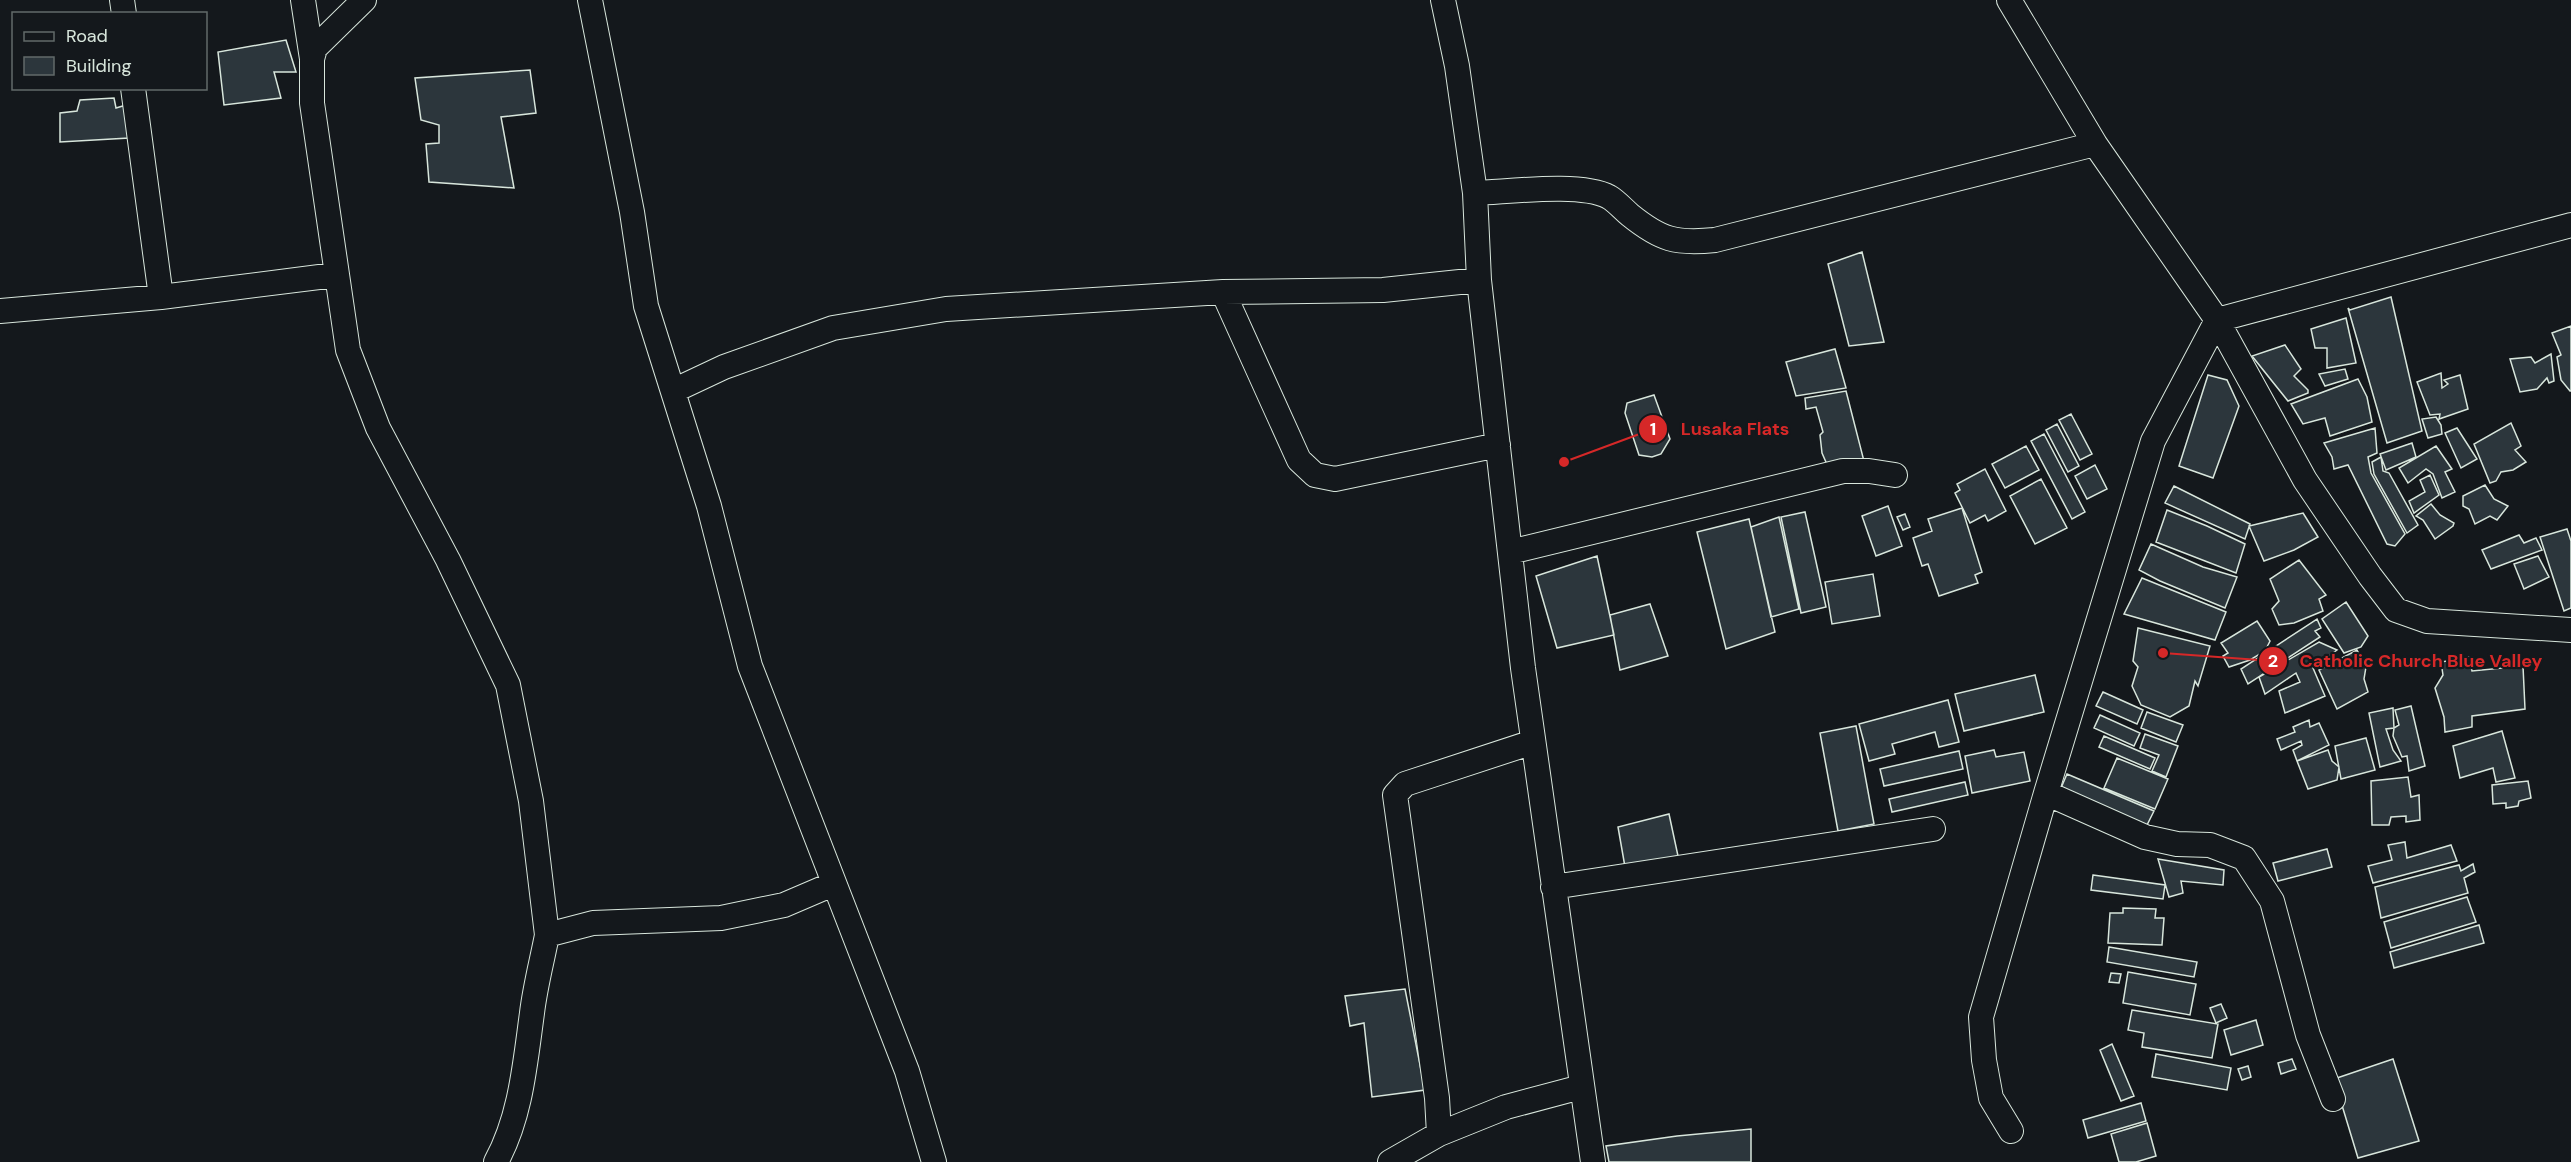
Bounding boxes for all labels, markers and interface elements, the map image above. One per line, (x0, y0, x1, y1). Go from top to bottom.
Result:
legend (12, 12, 207, 90)
text: Road (66, 24, 108, 48)
text: Building (66, 54, 131, 78)
callout: Lusaka Flats (1638, 411, 1801, 447)
text: 1 (1650, 417, 1656, 441)
text: Lusaka Flats (1681, 417, 1789, 441)
callout: Catholic Church Blue Valley (2258, 643, 2555, 679)
text: 2 (2268, 649, 2278, 673)
text: Catholic Church Blue Valley (2300, 649, 2543, 673)

